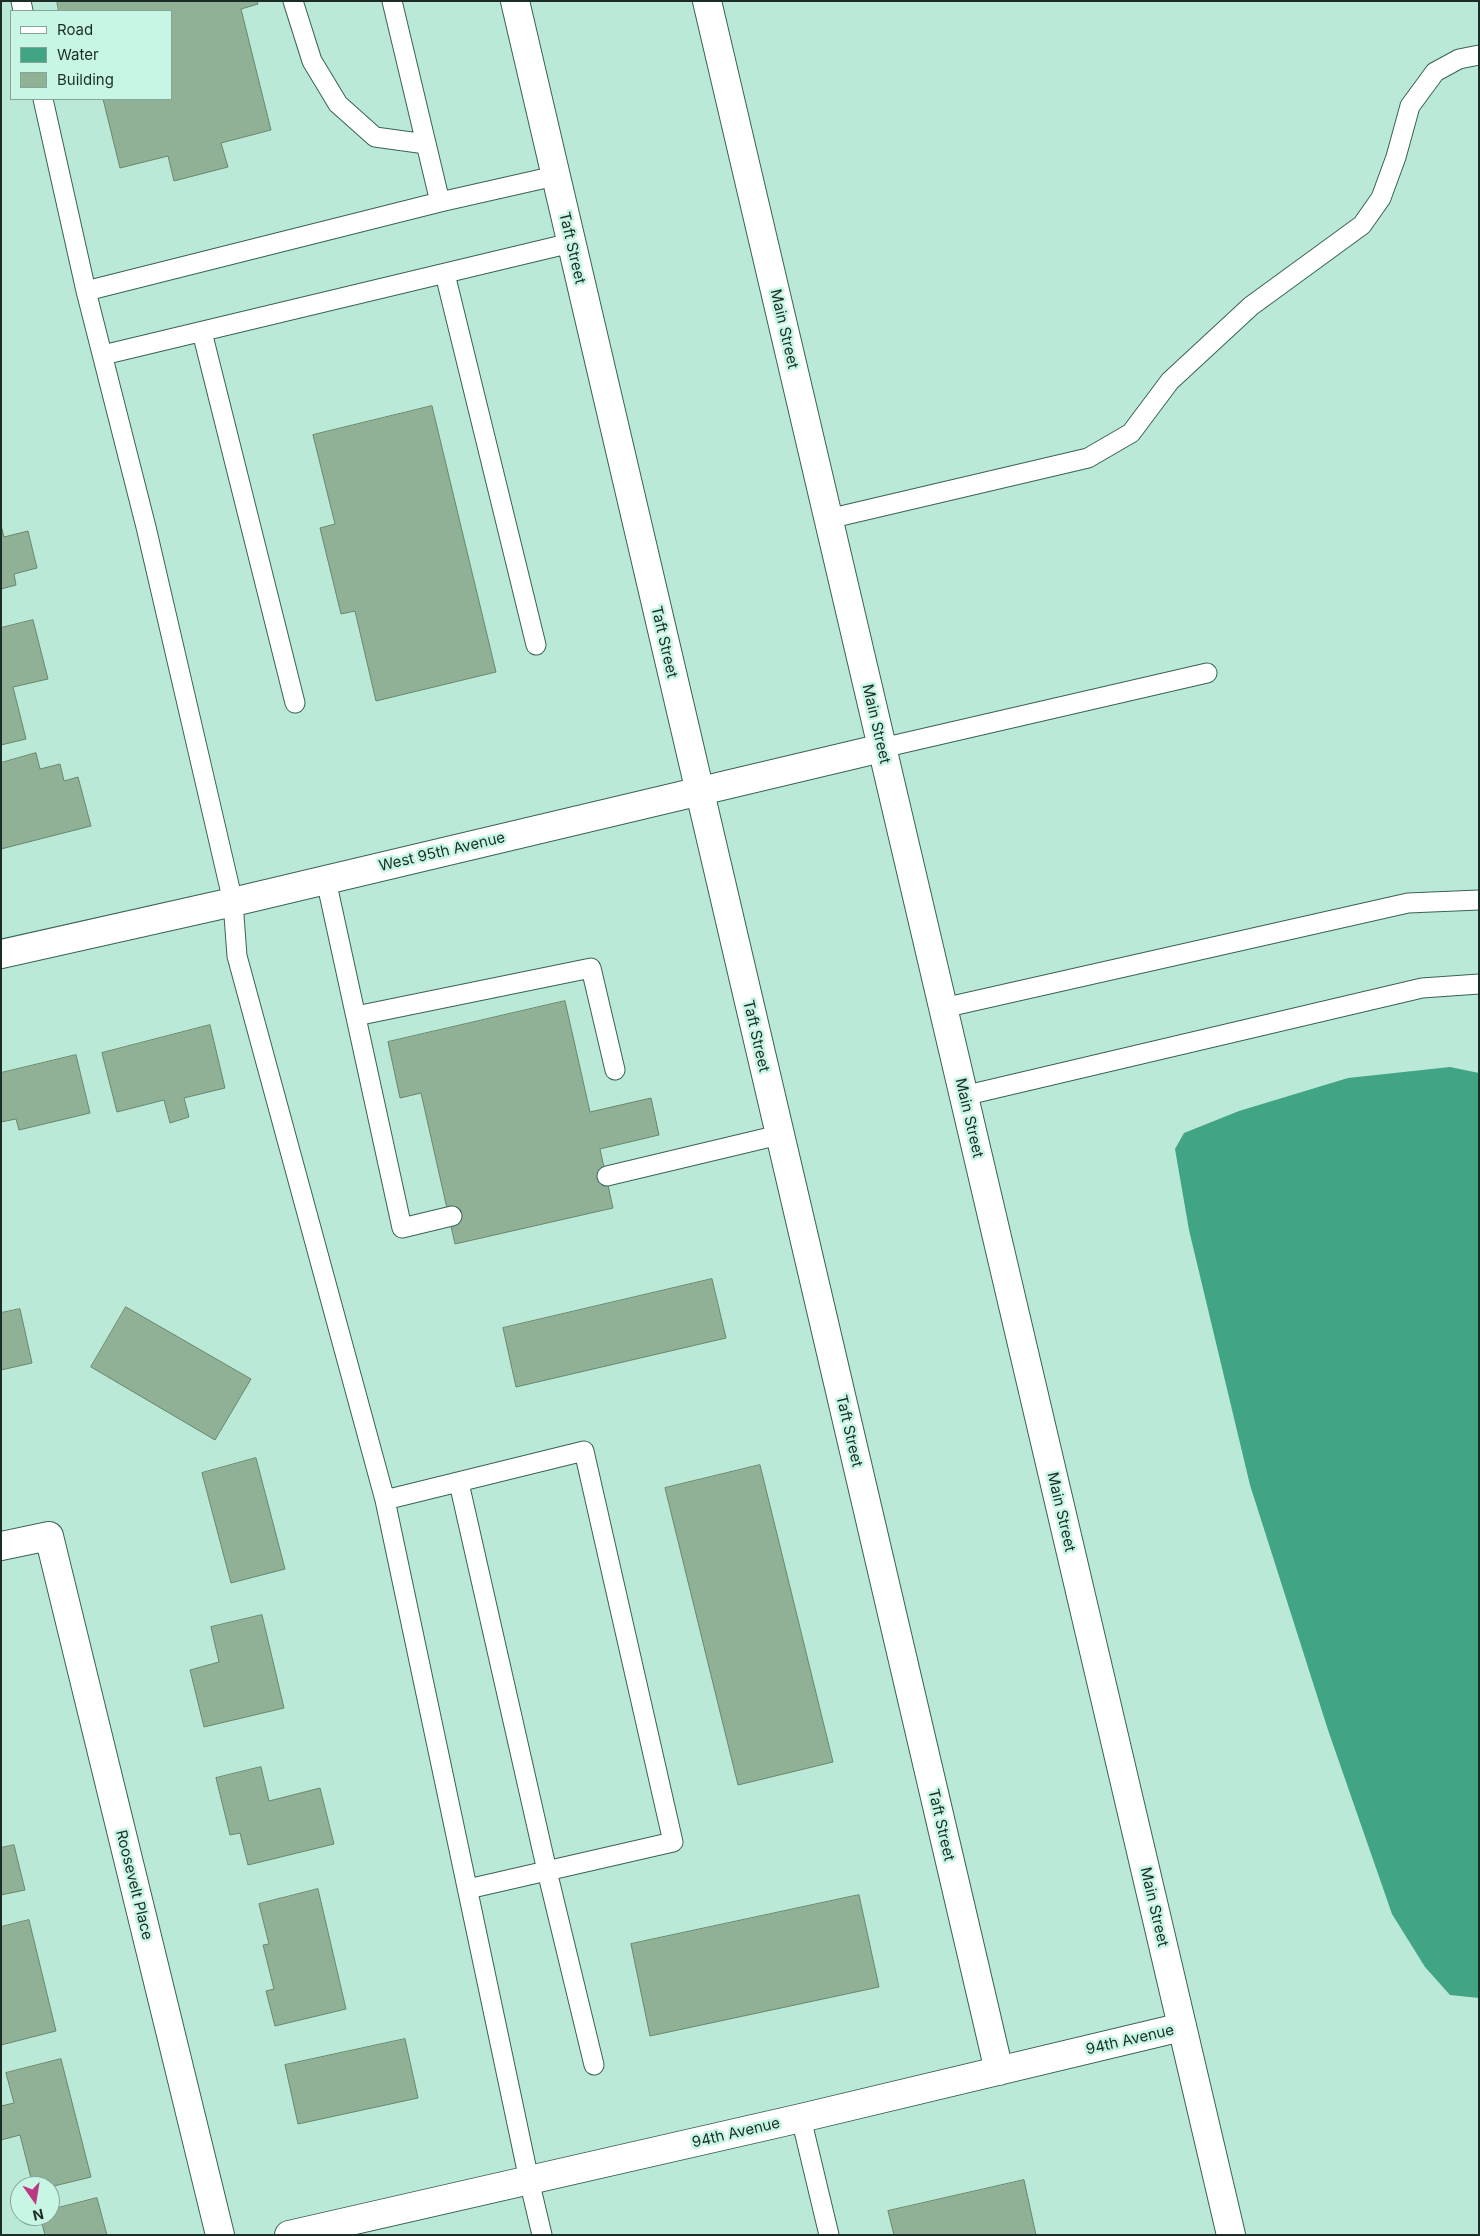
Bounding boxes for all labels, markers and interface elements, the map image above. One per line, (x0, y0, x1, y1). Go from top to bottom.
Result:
legend (10, 10, 172, 100)
text: Road (57, 20, 93, 39)
text: Water (57, 45, 99, 64)
text: Building (57, 70, 114, 89)
street label: Taft Street (555, 210, 589, 286)
street label: Main Street (766, 288, 802, 370)
street label: Taft Street (647, 604, 681, 680)
street label: Main Street (858, 683, 894, 765)
street label: West 95th Avenue (377, 829, 507, 875)
street label: Taft Street (739, 998, 773, 1074)
street label: Main Street (951, 1077, 987, 1159)
street label: Taft Street (832, 1393, 866, 1469)
street label: Main Street (1043, 1471, 1079, 1553)
street label: Taft Street (924, 1787, 958, 1863)
street label: Roosevelt Place (112, 1828, 156, 1942)
street label: Main Street (1136, 1866, 1172, 1948)
street label: 94th Avenue (1084, 2021, 1176, 2059)
street label: 94th Avenue (690, 2114, 782, 2152)
north arrow (10, 2176, 60, 2226)
text: N (31, 2206, 45, 2225)

